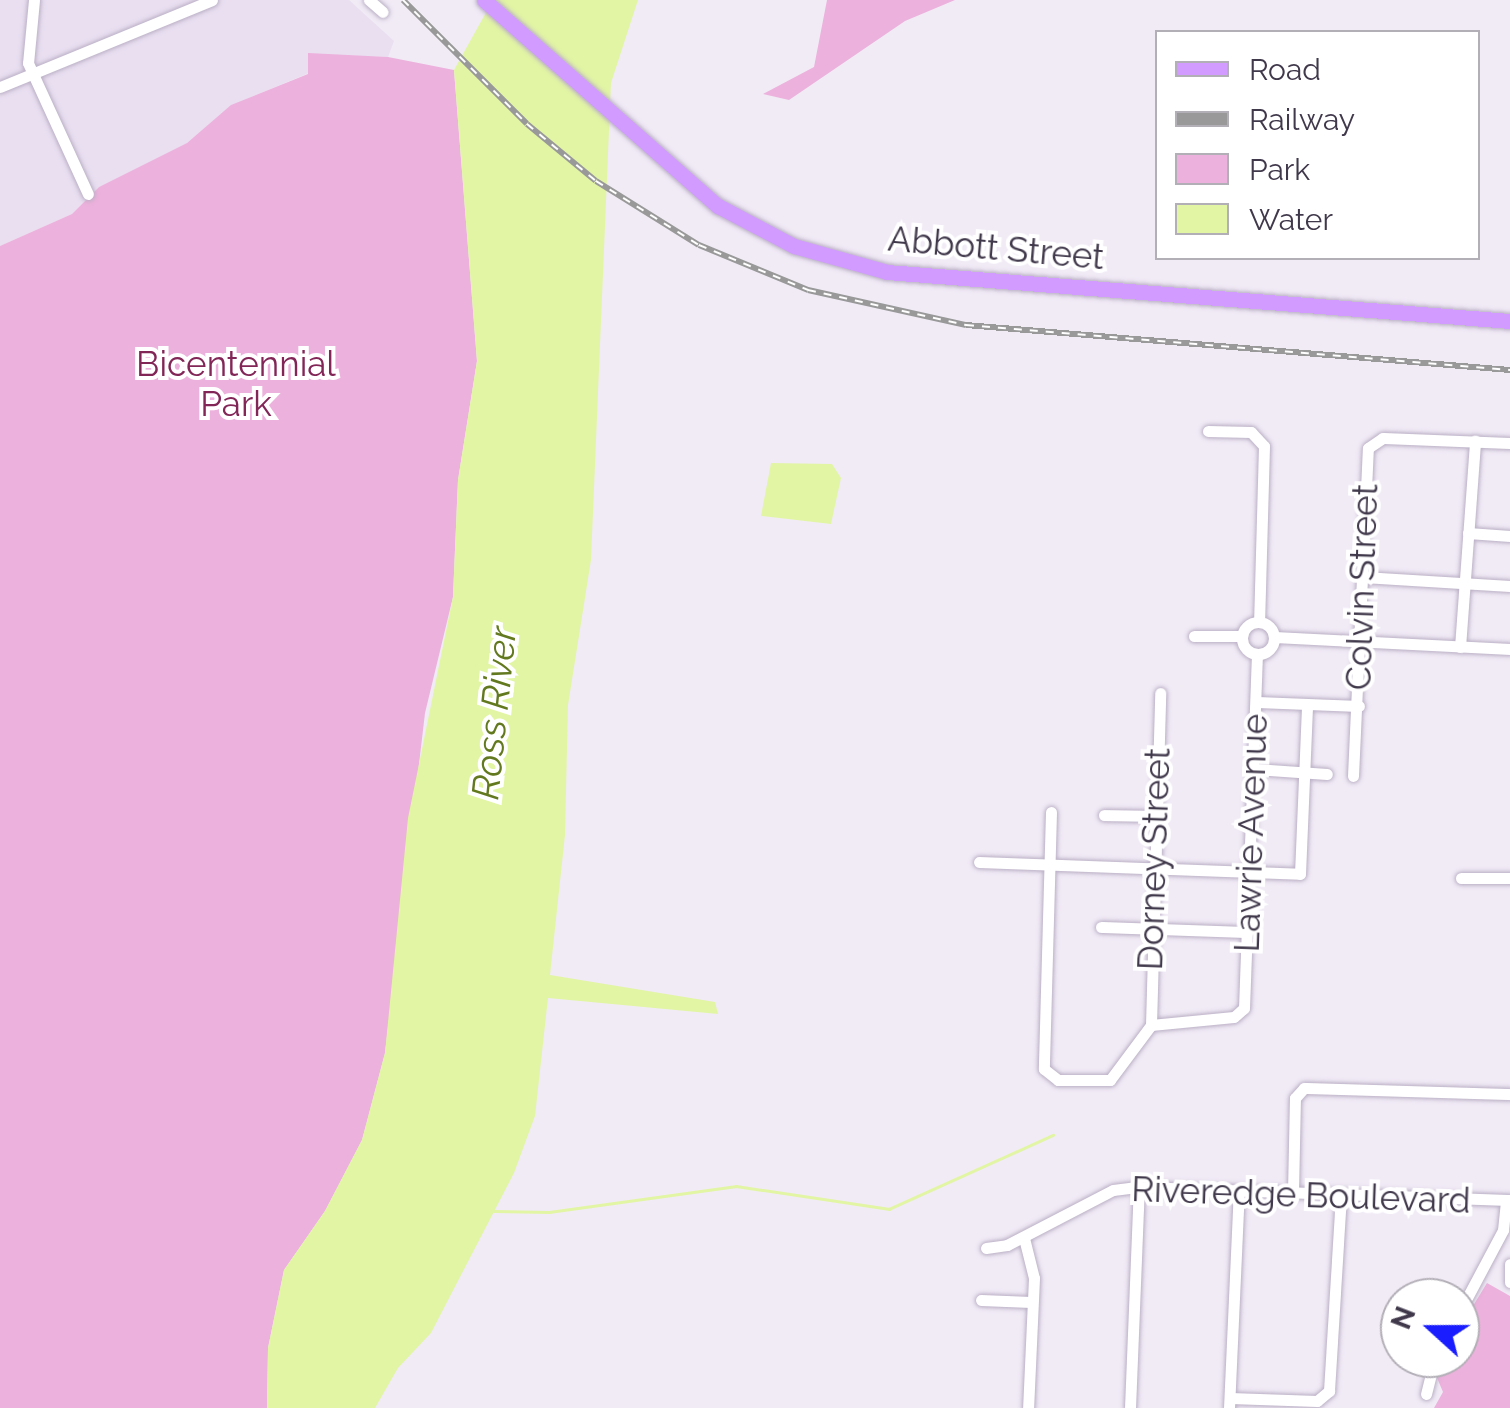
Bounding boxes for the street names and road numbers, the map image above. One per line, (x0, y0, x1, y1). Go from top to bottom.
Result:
street label: Abbott Street (886, 218, 1106, 278)
street label: Colvin Street (1337, 483, 1387, 691)
street label: Lawrie Avenue (1226, 713, 1276, 953)
street label: Dorney Street (1129, 747, 1179, 971)
street label: Riveredge Boulevard (1131, 1168, 1471, 1222)

